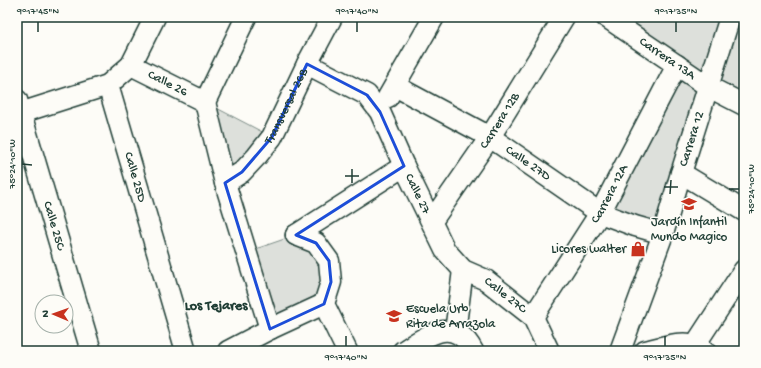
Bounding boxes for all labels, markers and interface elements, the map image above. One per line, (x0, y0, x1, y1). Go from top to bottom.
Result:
text: 9°17'45"N (16, 6, 59, 18)
text: 9°17'40"N (335, 6, 379, 18)
text: 9°17'35"N (654, 6, 698, 18)
street label: Carrera 13A (636, 34, 699, 84)
street label: Transversal 26B (261, 66, 311, 148)
street label: Calle 26 (145, 67, 191, 100)
street label: Carrera 12B (477, 90, 523, 152)
street label: Carrera 12 (676, 109, 708, 168)
text: 75°24'10"W (7, 139, 19, 190)
street label: Calle 27D (503, 142, 554, 184)
street label: Calle 25D (121, 150, 150, 204)
street label: Carrera 12A (588, 161, 632, 226)
text: 75°24'10"W (746, 164, 758, 215)
street label: Calle 27 (401, 171, 434, 218)
school or university icon: Jardín Infantil Mundo Magico (680, 195, 698, 213)
street label: Calle 25C (40, 200, 69, 253)
place label: Jardín Infantil Mundo Magico (651, 215, 727, 245)
shop icon: Licores walter (629, 240, 647, 258)
place label: Licores walter (551, 242, 627, 257)
street label: Calle 27C (481, 274, 530, 317)
north arrow (34, 294, 74, 334)
district label: Los Tejares (185, 298, 248, 315)
place label: Escuela Urb Rita de Arrazola (406, 302, 496, 332)
school or university icon: Escuela Urb Rita de Arrazola (385, 307, 403, 325)
text: N (40, 310, 52, 318)
text: 9°17'40"N (324, 352, 368, 364)
text: 9°17'35"N (643, 352, 687, 364)

